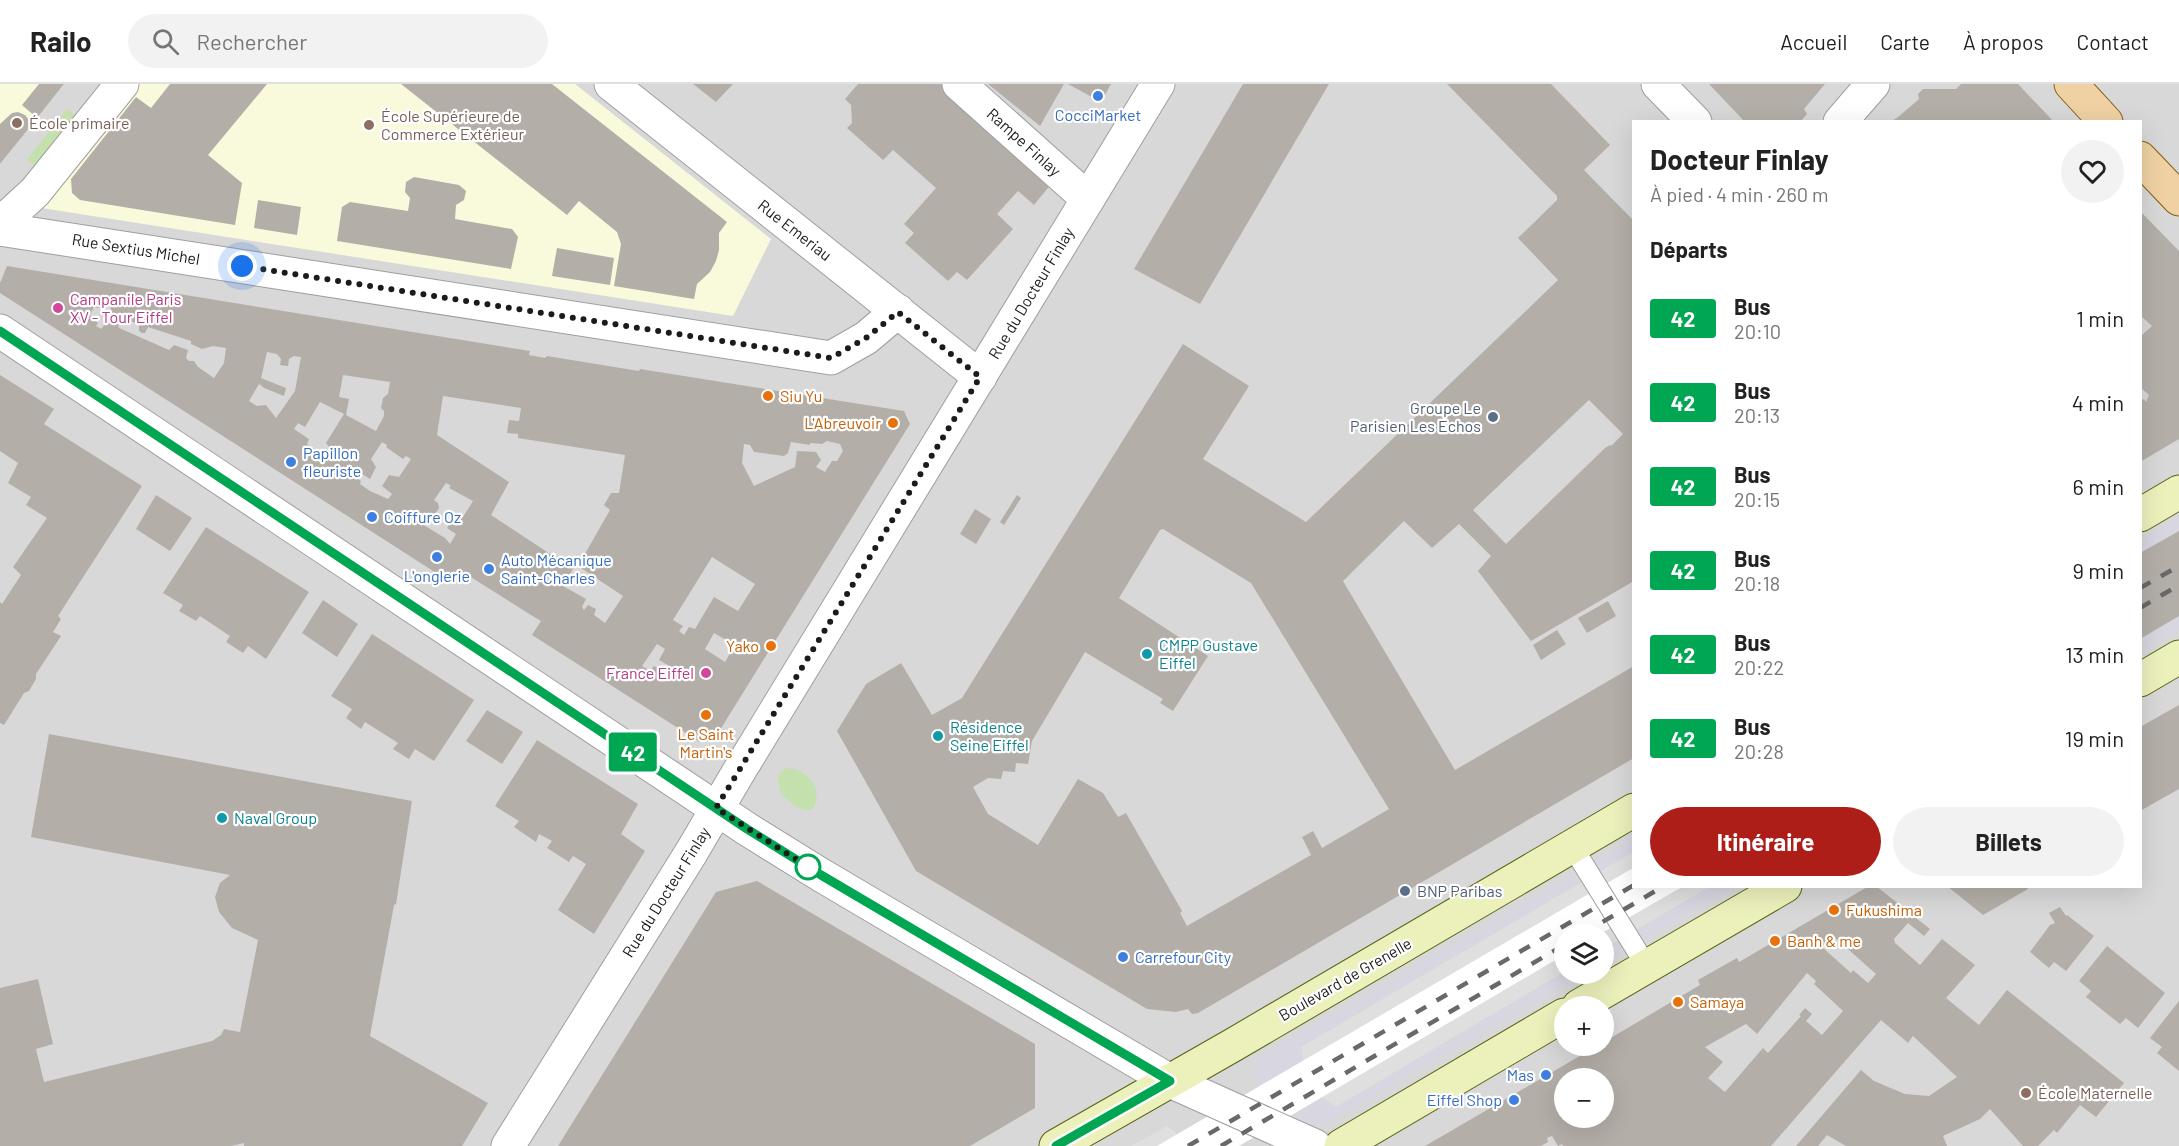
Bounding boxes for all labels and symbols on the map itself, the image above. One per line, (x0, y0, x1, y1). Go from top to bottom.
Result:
marker: CocciMarket (1091, 89, 1105, 103)
street label: Rampe Finlay (984, 104, 1066, 180)
place label: CocciMarket (1055, 105, 1141, 124)
place label: École Supérieure de Commerce Extérieur (381, 106, 524, 143)
place label: École primaire (29, 113, 130, 132)
marker: École primaire (10, 116, 24, 130)
marker: École Supérieure de Commerce Extérieur (362, 118, 376, 132)
street label: Rue Emeriau (755, 195, 836, 264)
street label: Rue du Docteur Finlay (984, 223, 1078, 362)
street label: Rue Sextius Michel (71, 229, 201, 268)
your location (227, 251, 257, 281)
place label: Campanile Paris XV - Tour Eiffel (70, 289, 181, 326)
marker: Campanile Paris XV - Tour Eiffel (51, 301, 65, 315)
place label: Siu Yu (780, 386, 822, 405)
marker: Siu Yu (761, 389, 775, 403)
place label: Groupe Le Parisien Les Echos (1350, 398, 1481, 435)
marker: Groupe Le Parisien Les Echos (1486, 410, 1500, 424)
place label: L'Abreuvoir (804, 413, 881, 432)
marker: L'Abreuvoir (886, 416, 900, 430)
place label: Papillon fleuriste (303, 443, 361, 480)
marker: Papillon fleuriste (284, 455, 298, 469)
place label: Coiffure Oz (384, 507, 461, 526)
marker: Coiffure Oz (365, 510, 379, 524)
marker: L'onglerie (430, 550, 444, 564)
place label: Auto Mécanique Saint-Charles (501, 550, 612, 587)
marker: Auto Mécanique Saint-Charles (482, 562, 496, 576)
place label: L'onglerie (404, 566, 470, 585)
place label: CMPP Gustave Eiffel (1159, 635, 1258, 672)
place label: Yako (726, 636, 759, 655)
marker: Yako (764, 639, 778, 653)
marker: CMPP Gustave Eiffel (1140, 647, 1154, 661)
place label: France Eiffel (606, 663, 694, 682)
marker: France Eiffel (699, 666, 713, 680)
marker: Le Saint Martin's (699, 708, 713, 722)
place label: Résidence Seine Eiffel (950, 717, 1029, 754)
place label: Le Saint Martin's (678, 724, 734, 761)
marker: Résidence Seine Eiffel (931, 729, 945, 743)
line badge: 42 (606, 732, 660, 772)
place label: Naval Group (234, 808, 317, 827)
marker: Naval Group (215, 811, 229, 825)
street label: Rue du Docteur Finlay (618, 822, 714, 960)
unlabelled marker (795, 854, 821, 880)
place label: BNP Paribas (1417, 881, 1502, 900)
marker: BNP Paribas (1398, 884, 1412, 898)
place label: Fukushima (1846, 900, 1922, 919)
marker: Fukushima (1827, 903, 1841, 917)
place label: Banh & me (1787, 931, 1861, 950)
street label: Boulevard de Grenelle (1275, 933, 1414, 1024)
marker: Banh & me (1768, 934, 1782, 948)
place label: Carrefour City (1135, 947, 1232, 966)
marker: Carrefour City (1116, 950, 1130, 964)
place label: Samaya (1690, 992, 1744, 1011)
marker: Samaya (1671, 995, 1685, 1009)
place label: Mas (1507, 1065, 1534, 1084)
marker: Mas (1539, 1068, 1553, 1082)
place label: École Maternelle (2038, 1083, 2153, 1102)
marker: École Maternelle (2019, 1086, 2033, 1100)
place label: Eiffel Shop (1427, 1090, 1502, 1109)
marker: Eiffel Shop (1507, 1093, 1521, 1107)

